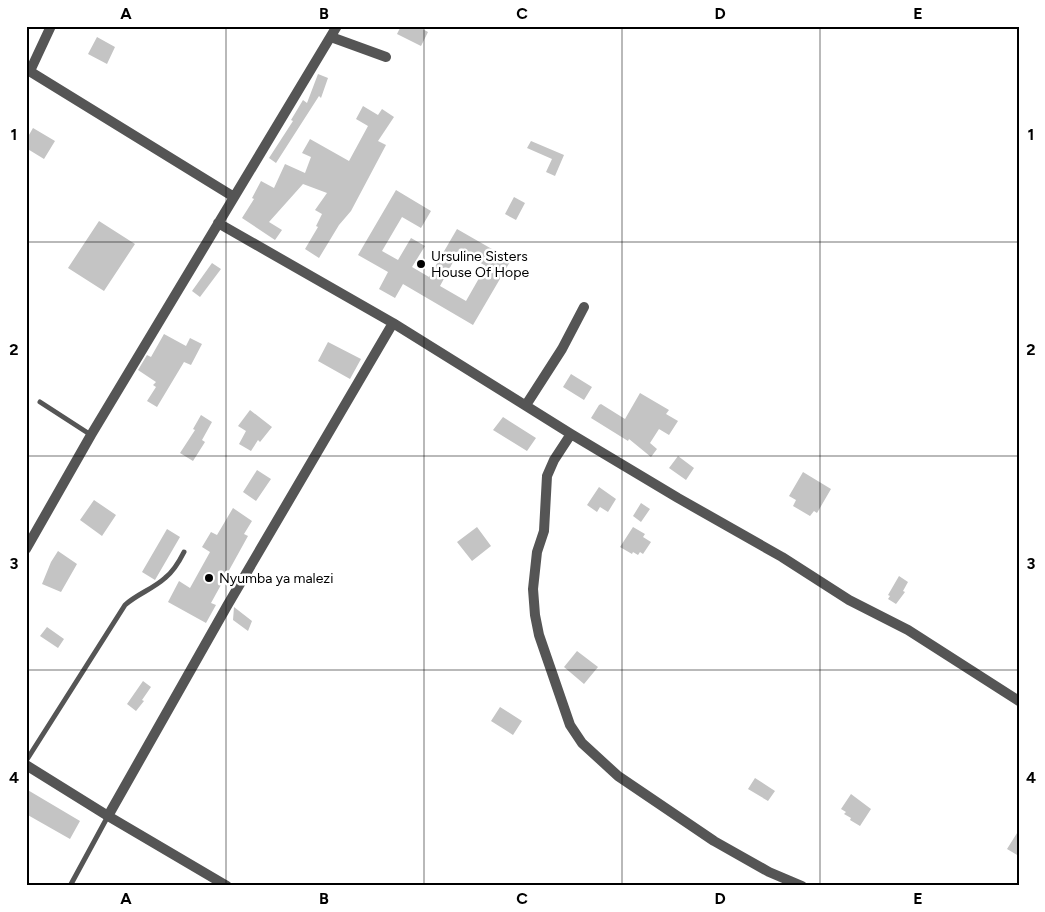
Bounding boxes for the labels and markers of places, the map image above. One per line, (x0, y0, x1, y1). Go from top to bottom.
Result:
place label: Ursuline Sisters House Of Hope (431, 248, 529, 281)
marker: Ursuline Sisters House Of Hope (415, 258, 427, 270)
place label: Nyumba ya malezi (219, 570, 333, 587)
marker: Nyumba ya malezi (203, 572, 215, 584)

